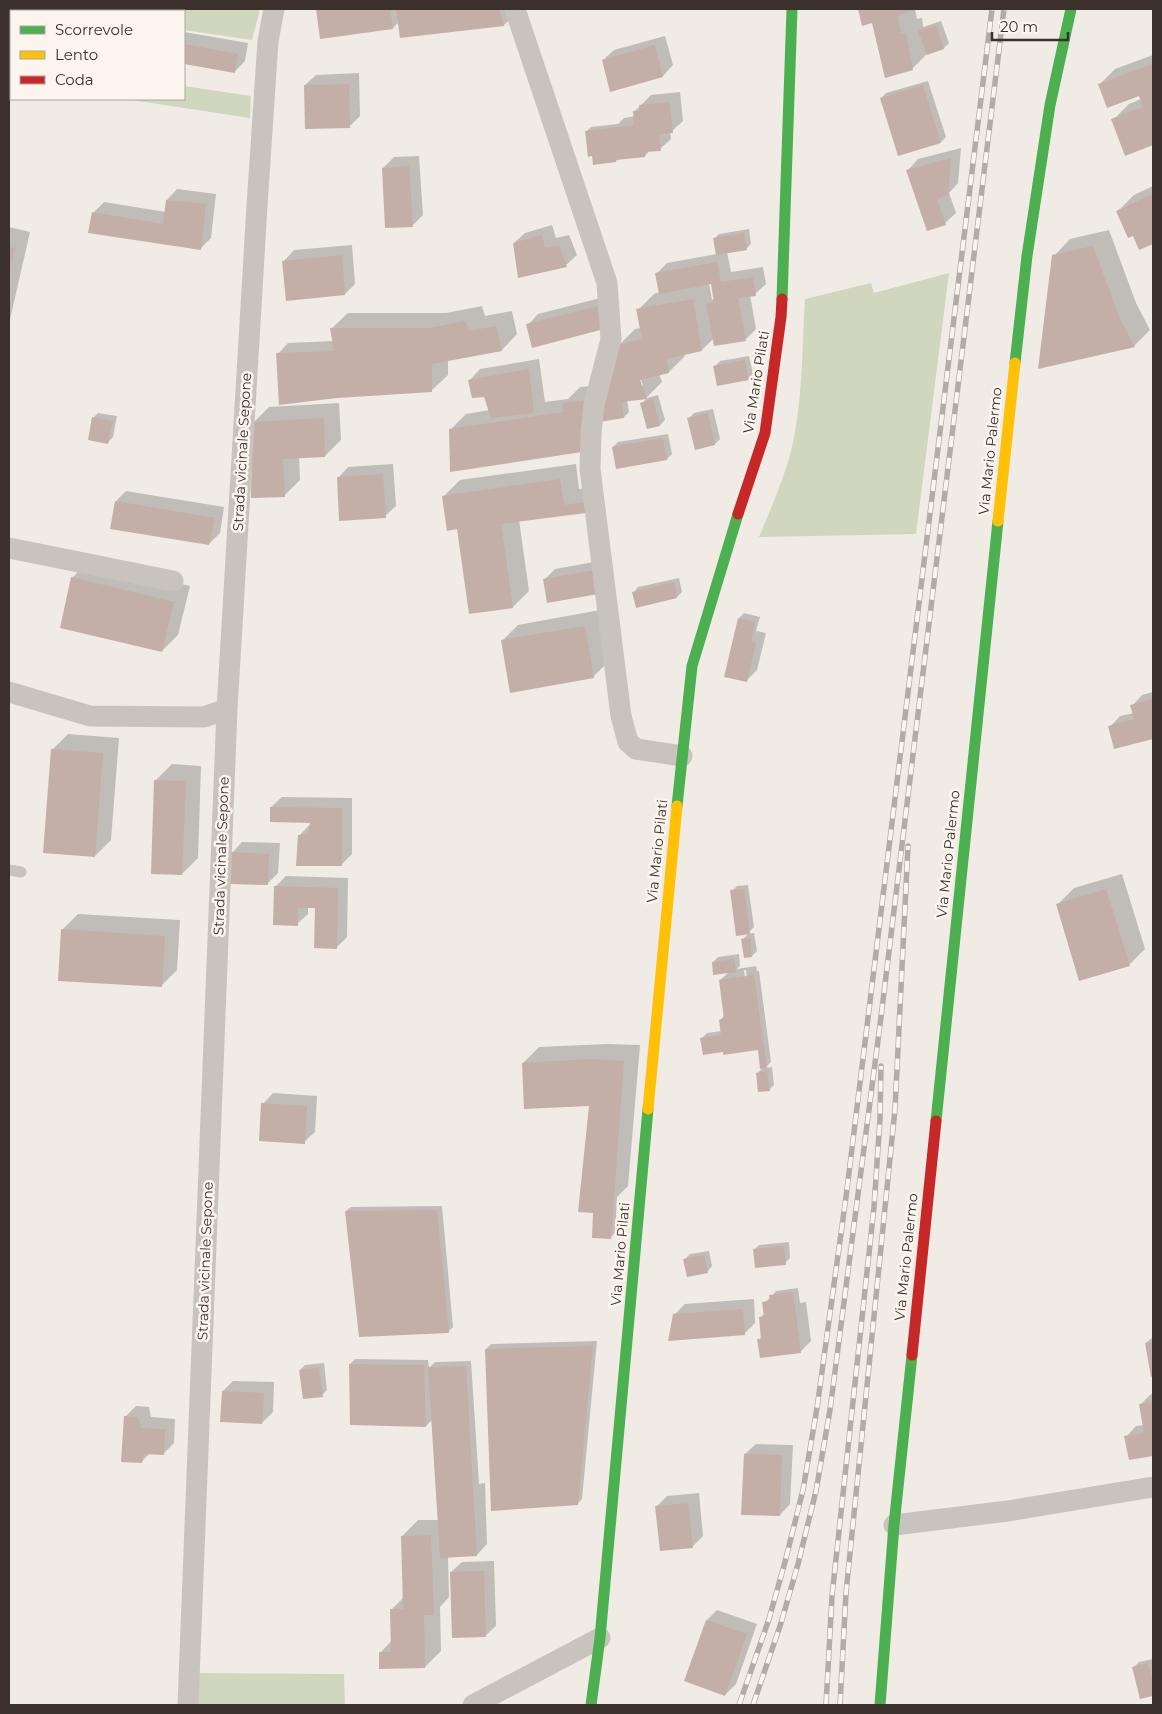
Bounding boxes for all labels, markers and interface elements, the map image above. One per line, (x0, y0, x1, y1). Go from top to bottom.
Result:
legend (10, 10, 185, 100)
scale bar (992, 10, 1068, 42)
text: 20 m (1000, 17, 1038, 36)
text: Scorrevole (55, 20, 133, 39)
text: Lento (55, 45, 98, 64)
text: Coda (55, 70, 94, 89)
street label: Via Mario Pilati (739, 329, 773, 435)
street label: Strada vicinale Sepone (229, 372, 255, 532)
street label: Via Mario Palermo (974, 386, 1006, 516)
street label: Strada vicinale Sepone (209, 776, 233, 936)
street label: Via Mario Palermo (932, 789, 964, 919)
street label: Via Mario Pilati (643, 798, 671, 904)
street label: Strada vicinale Sepone (193, 1181, 217, 1341)
street label: Via Mario Palermo (890, 1192, 922, 1322)
street label: Via Mario Pilati (607, 1201, 633, 1307)

